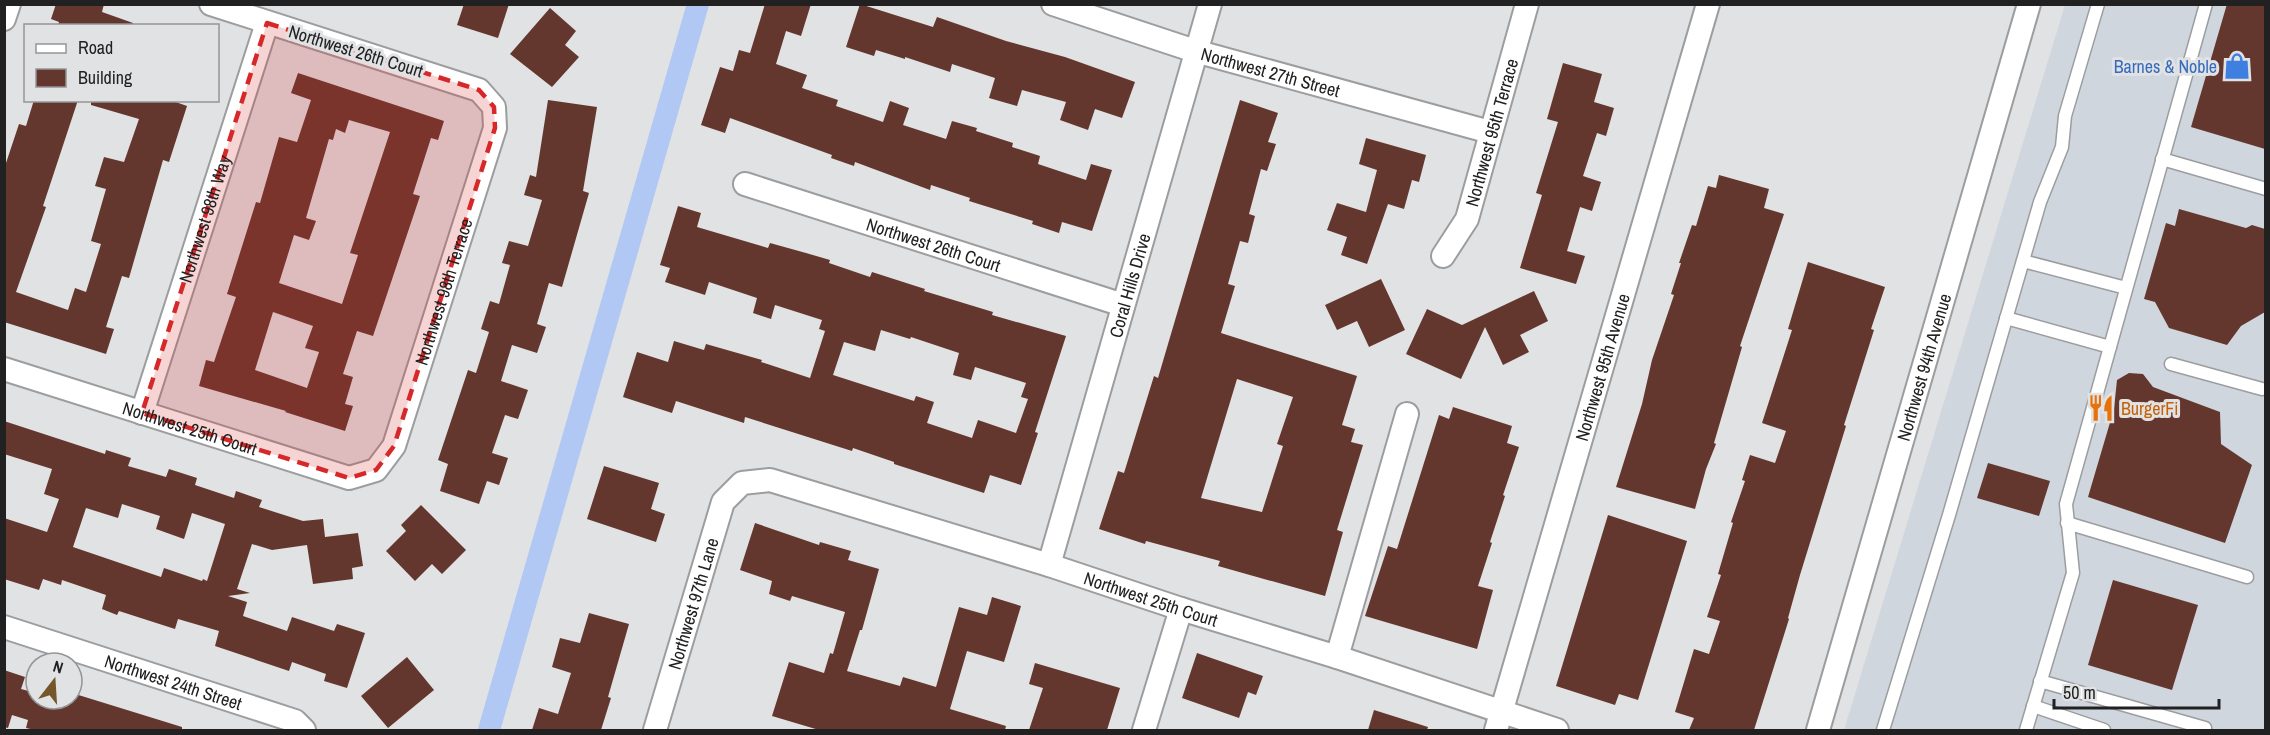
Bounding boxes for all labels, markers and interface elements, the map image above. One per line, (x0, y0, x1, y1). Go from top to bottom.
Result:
street label: Northwest 26th Court (286, 19, 426, 83)
legend (24, 24, 219, 102)
text: Road (78, 35, 113, 60)
street label: Northwest 27th Street (1198, 41, 1343, 103)
shop icon: Barnes & Noble (2222, 51, 2252, 81)
place label: Barnes & Noble (2114, 54, 2217, 79)
street label: Northwest 95th Terrace (1459, 56, 1524, 209)
text: Building (78, 65, 133, 90)
street label: Northwest 98th Way (172, 151, 237, 286)
street label: Northwest 26th Court (863, 211, 1004, 278)
street label: Northwest 98th Terrace (408, 215, 478, 368)
street label: Coral Hills Drive (1102, 230, 1156, 340)
street label: Northwest 95th Avenue (1569, 290, 1635, 444)
street label: Northwest 94th Avenue (1890, 290, 1957, 444)
restaurant icon: BurgerFi (2086, 393, 2116, 423)
street label: Northwest 25th Court (120, 395, 260, 461)
place label: BurgerFi (2121, 396, 2178, 421)
street label: Northwest 97th Lane (661, 535, 724, 672)
street label: Northwest 25th Court (1081, 565, 1221, 632)
street label: Northwest 24th Street (102, 648, 245, 716)
north arrow (24, 651, 84, 711)
text: N (51, 655, 66, 679)
scale bar (2054, 672, 2219, 710)
text: 50 m (2063, 680, 2096, 705)

